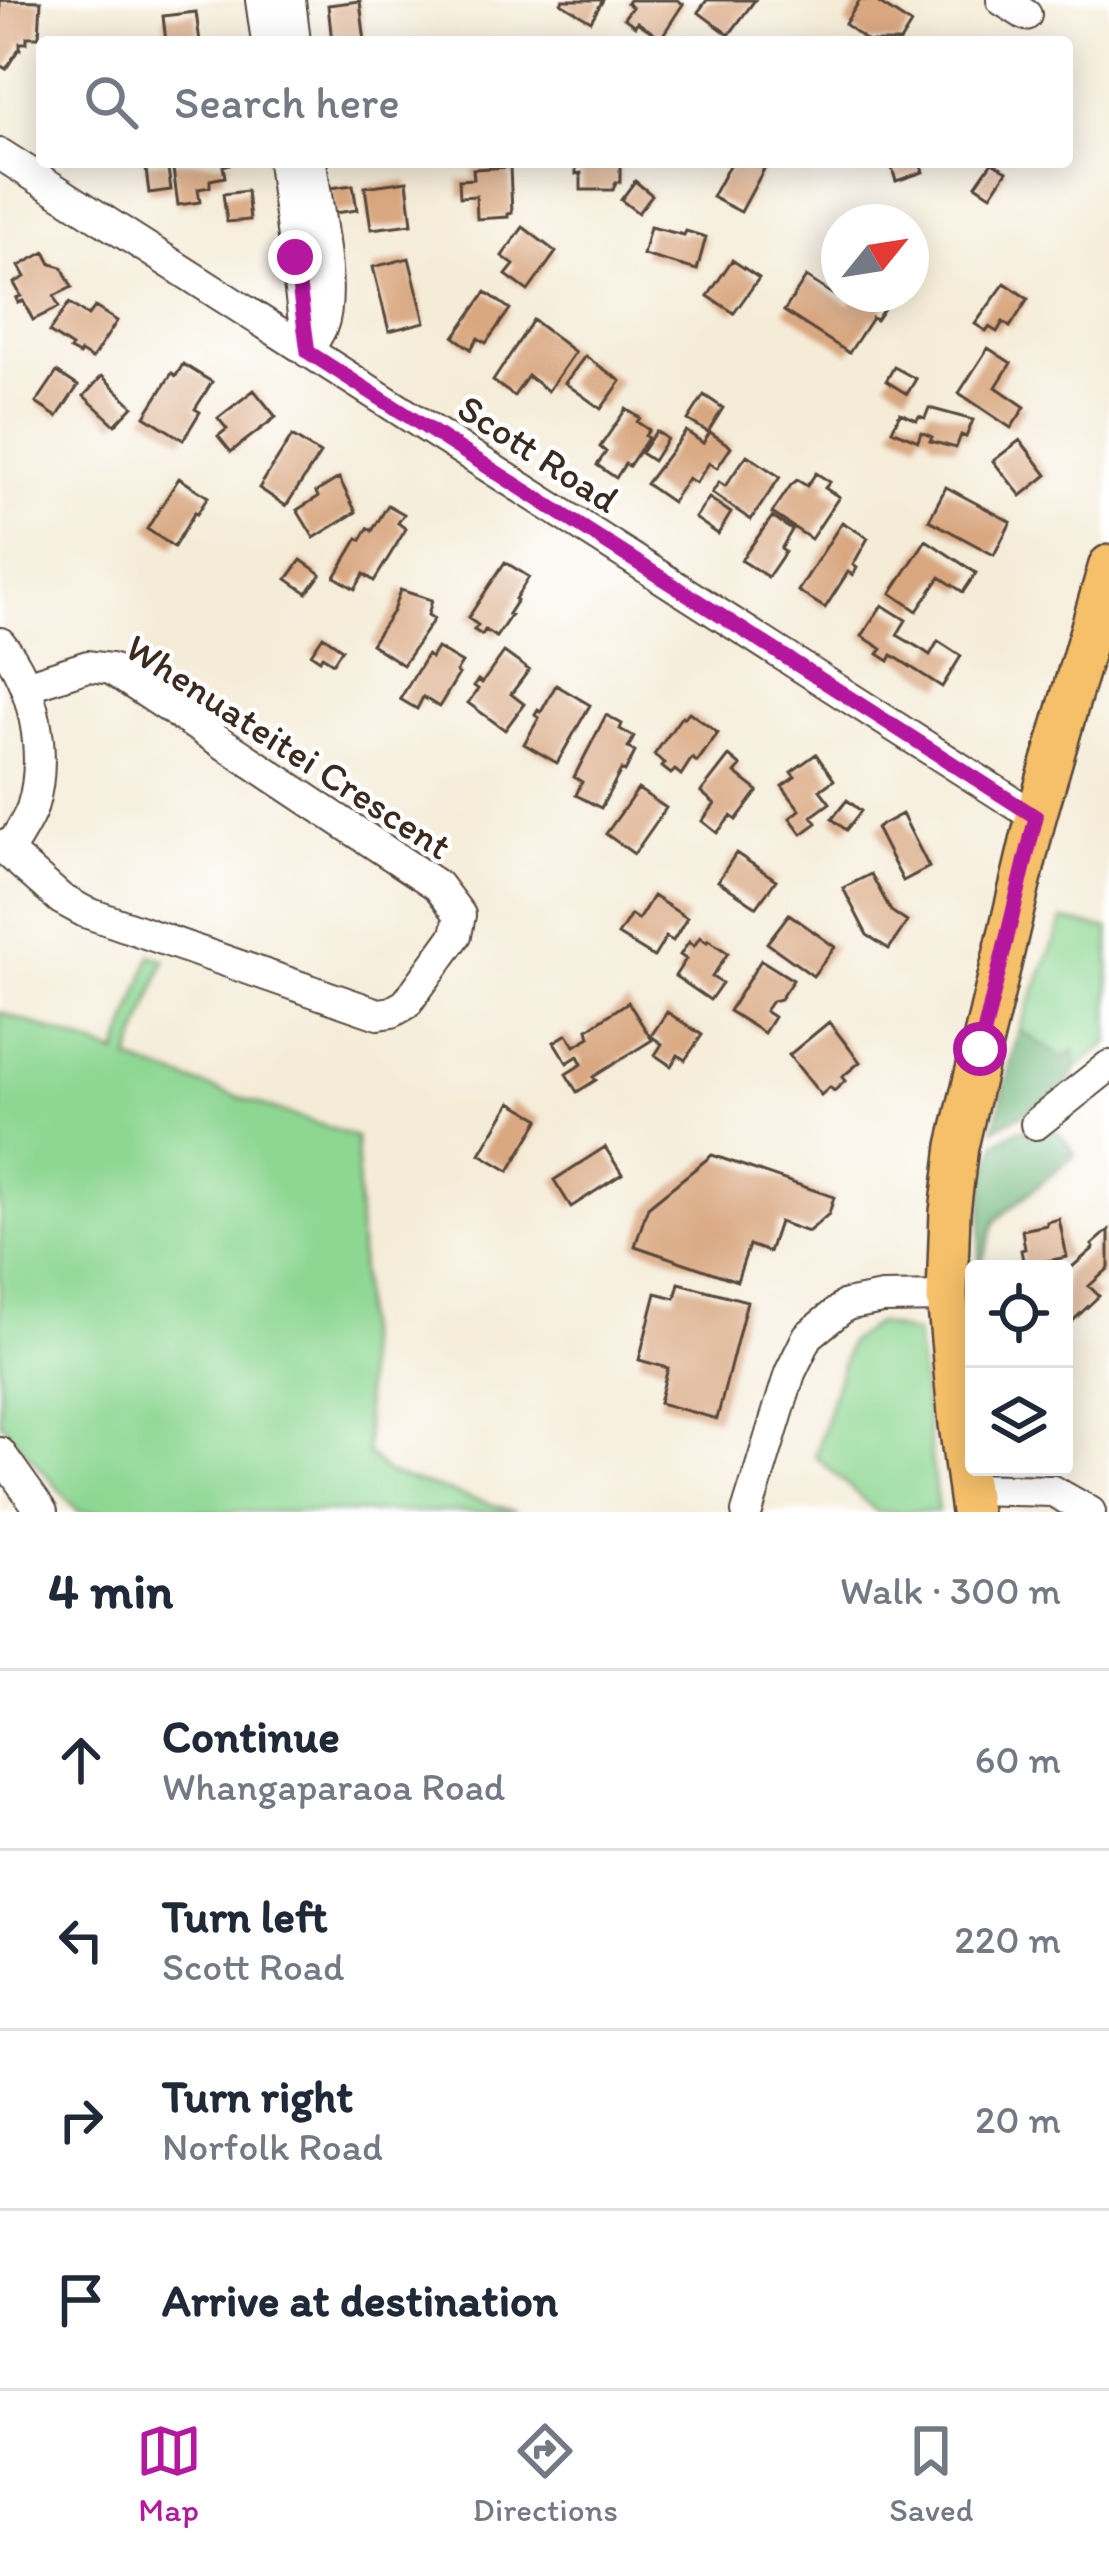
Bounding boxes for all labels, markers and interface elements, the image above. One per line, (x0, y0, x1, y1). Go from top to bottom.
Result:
search box (36, 36, 1073, 168)
icon: search (78, 69, 144, 135)
text: Search here (174, 75, 400, 129)
north arrow (821, 204, 929, 312)
route end (268, 230, 322, 284)
street label: Scott Road (449, 384, 628, 523)
street label: Whenuateitei Crescent (117, 623, 461, 869)
route start (953, 1022, 1007, 1076)
map controls (965, 1260, 1073, 1476)
button: locate (965, 1260, 1073, 1368)
button: layers (965, 1368, 1073, 1476)
text: 4 min (48, 1560, 173, 1621)
text: Walk · 300 m (840, 1567, 1061, 1614)
text: Continue (162, 1709, 340, 1763)
icon: ahead (48, 1727, 114, 1793)
text: 60 m (975, 1736, 1061, 1783)
text: Whangaparaoa Road (162, 1763, 505, 1810)
text: Turn left (162, 1889, 328, 1943)
icon: left (48, 1907, 114, 1973)
text: 220 m (954, 1916, 1061, 1963)
text: Scott Road (162, 1943, 344, 1990)
text: Turn right (162, 2069, 353, 2123)
icon: right (48, 2087, 114, 2153)
text: 20 m (975, 2096, 1061, 2143)
text: Norfolk Road (162, 2123, 383, 2170)
icon: arrive (48, 2267, 114, 2333)
text: Arrive at destination (162, 2273, 558, 2327)
tab: Map (136, 2418, 202, 2529)
tab: Directions (473, 2418, 618, 2529)
tab: Saved (889, 2418, 973, 2529)

